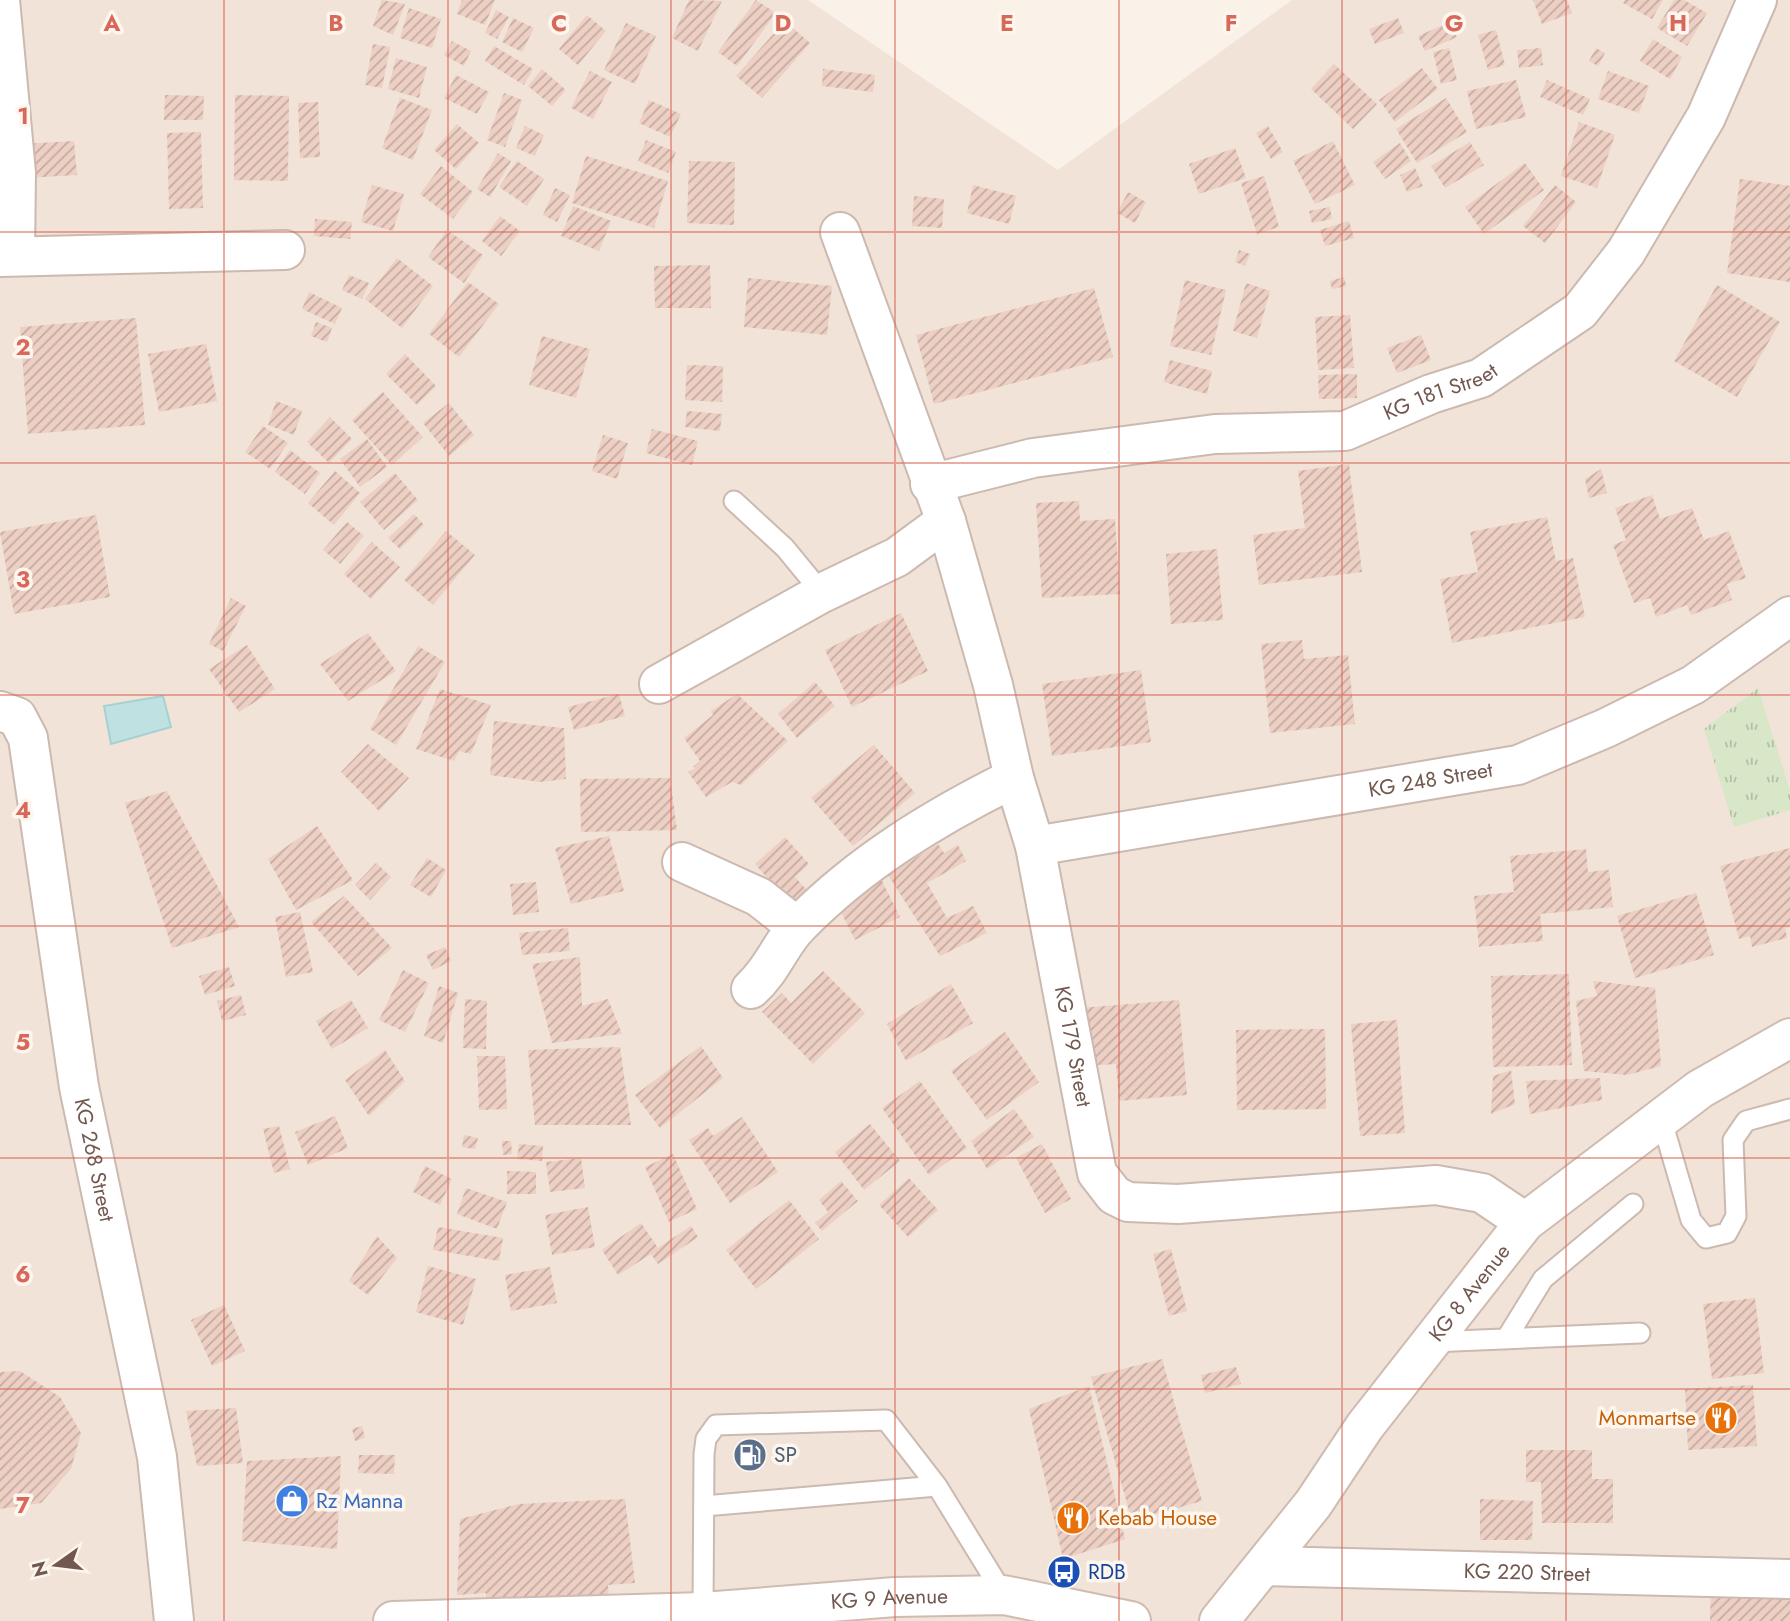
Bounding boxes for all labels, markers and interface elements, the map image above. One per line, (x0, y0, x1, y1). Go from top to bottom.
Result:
text: A (103, 6, 121, 40)
text: B (328, 6, 344, 40)
text: C (551, 6, 567, 40)
text: D (775, 6, 792, 40)
text: E (1000, 6, 1014, 40)
text: F (1225, 6, 1237, 40)
text: G (1445, 6, 1463, 40)
text: H (1669, 6, 1687, 40)
text: 1 (17, 99, 29, 133)
text: 2 (15, 330, 31, 364)
street label: KG 181 Street (1379, 356, 1504, 428)
text: 3 (16, 562, 30, 596)
street label: KG 248 Street (1366, 755, 1495, 805)
text: 4 (15, 793, 31, 827)
street label: KG 179 Street (1047, 984, 1099, 1109)
text: 5 (16, 1025, 30, 1059)
street label: KG 268 Street (67, 1095, 122, 1224)
street label: KG 8 Avenue (1422, 1238, 1517, 1348)
text: 6 (15, 1257, 31, 1291)
restaurant icon: Monmartse (1702, 1399, 1740, 1437)
place label: Monmartse (1598, 1403, 1696, 1433)
fuel station icon: SP (731, 1436, 769, 1474)
place label: SP (774, 1440, 797, 1470)
shop icon: Rz Manna (273, 1482, 311, 1520)
place label: Rz Manna (316, 1486, 403, 1516)
text: 7 (16, 1488, 30, 1522)
restaurant icon: Kebab House (1054, 1499, 1092, 1537)
place label: Kebab House (1098, 1503, 1217, 1533)
north arrow (21, 1530, 91, 1600)
bus stop icon: RDB (1045, 1553, 1083, 1591)
street label: KG 220 Street (1463, 1556, 1590, 1589)
place label: RDB (1088, 1557, 1126, 1587)
text: N (25, 1558, 55, 1580)
street label: KG 9 Avenue (830, 1581, 948, 1617)

